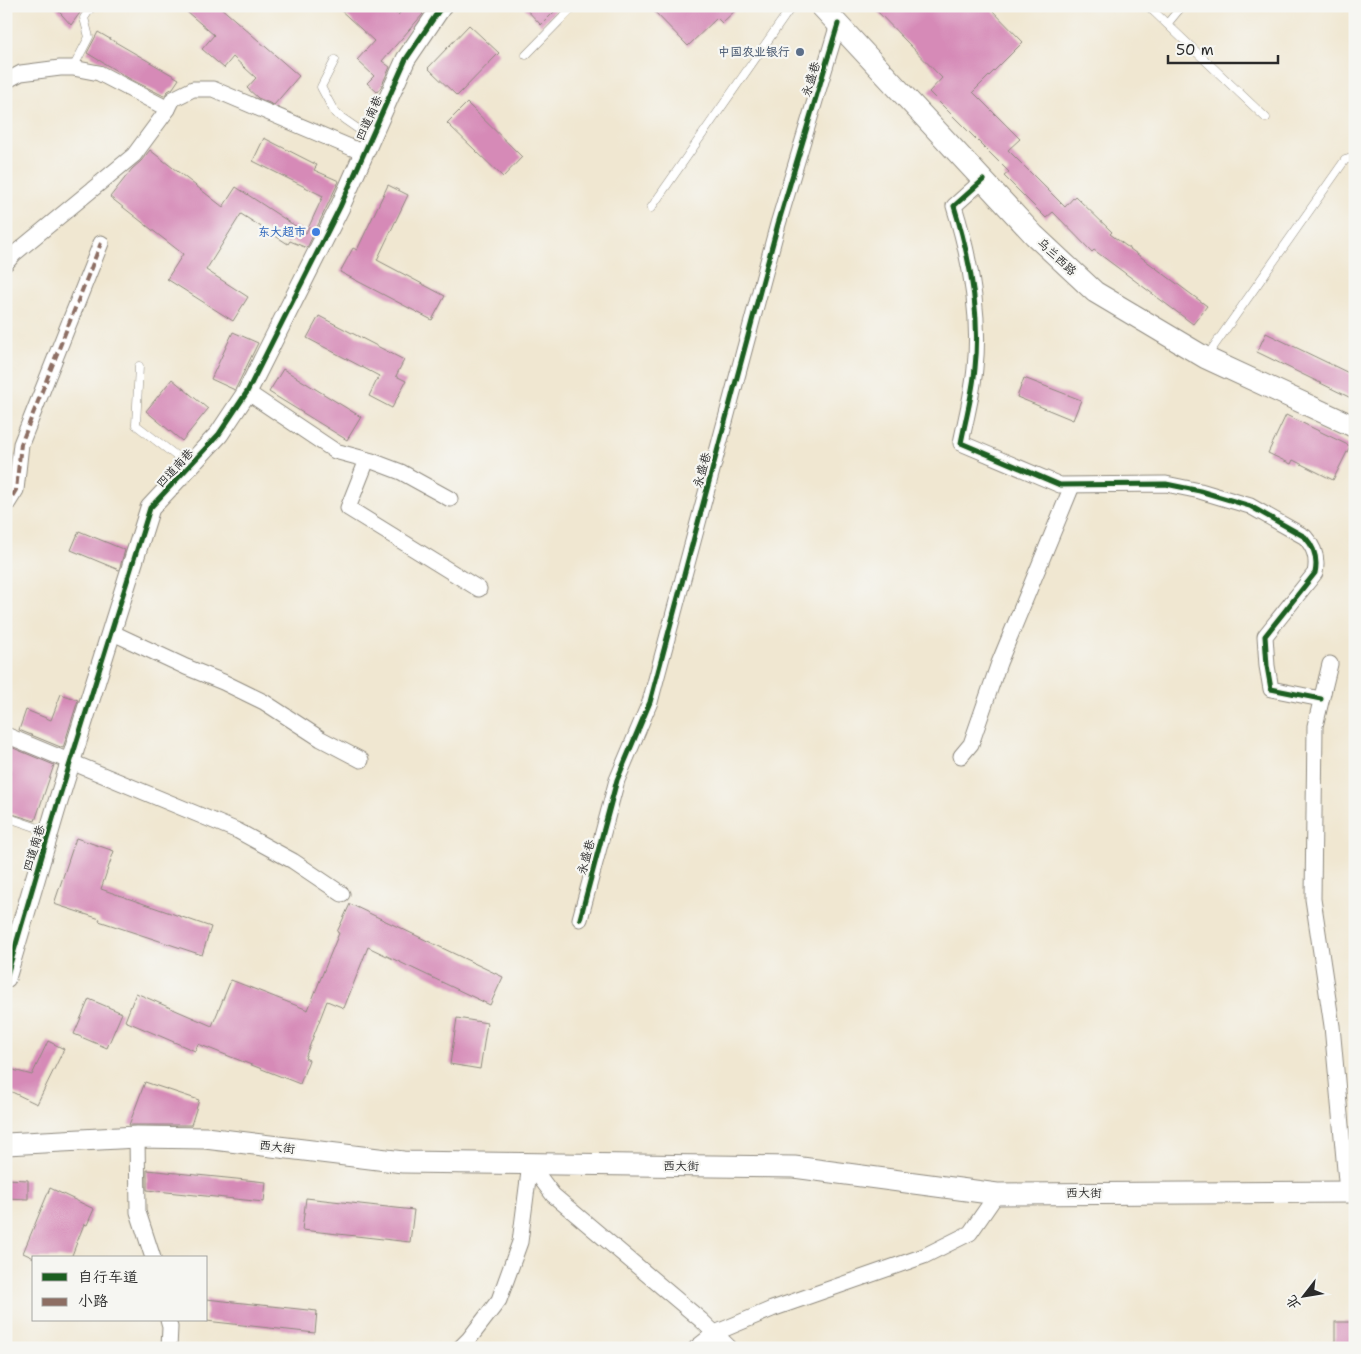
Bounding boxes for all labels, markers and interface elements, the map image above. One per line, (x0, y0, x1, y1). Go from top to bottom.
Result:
scale bar (1168, 32, 1278, 64)
text: 50 m (1176, 40, 1214, 60)
place label: 中国农业银行 (718, 44, 790, 60)
marker: 中国农业银行 (794, 46, 806, 58)
street label: 永盛巷 (798, 59, 824, 99)
street label: 四道南巷 (352, 93, 386, 143)
place label: 东大超市 (258, 224, 306, 240)
marker: 东大超市 (310, 226, 322, 238)
street label: 乌兰西路 (1034, 235, 1080, 279)
street label: 四道南巷 (153, 445, 197, 491)
street label: 永盛巷 (689, 450, 715, 490)
street label: 四道南巷 (19, 823, 49, 873)
street label: 永盛巷 (574, 838, 598, 876)
street label: 西大街 (258, 1137, 296, 1157)
street label: 西大街 (663, 1158, 699, 1174)
street label: 西大街 (1066, 1185, 1102, 1201)
legend (32, 1256, 208, 1322)
text: 自行车道 (78, 1267, 138, 1287)
north arrow (1278, 1272, 1328, 1322)
text: 小路 (78, 1291, 108, 1311)
text: 北 (1282, 1292, 1304, 1313)

